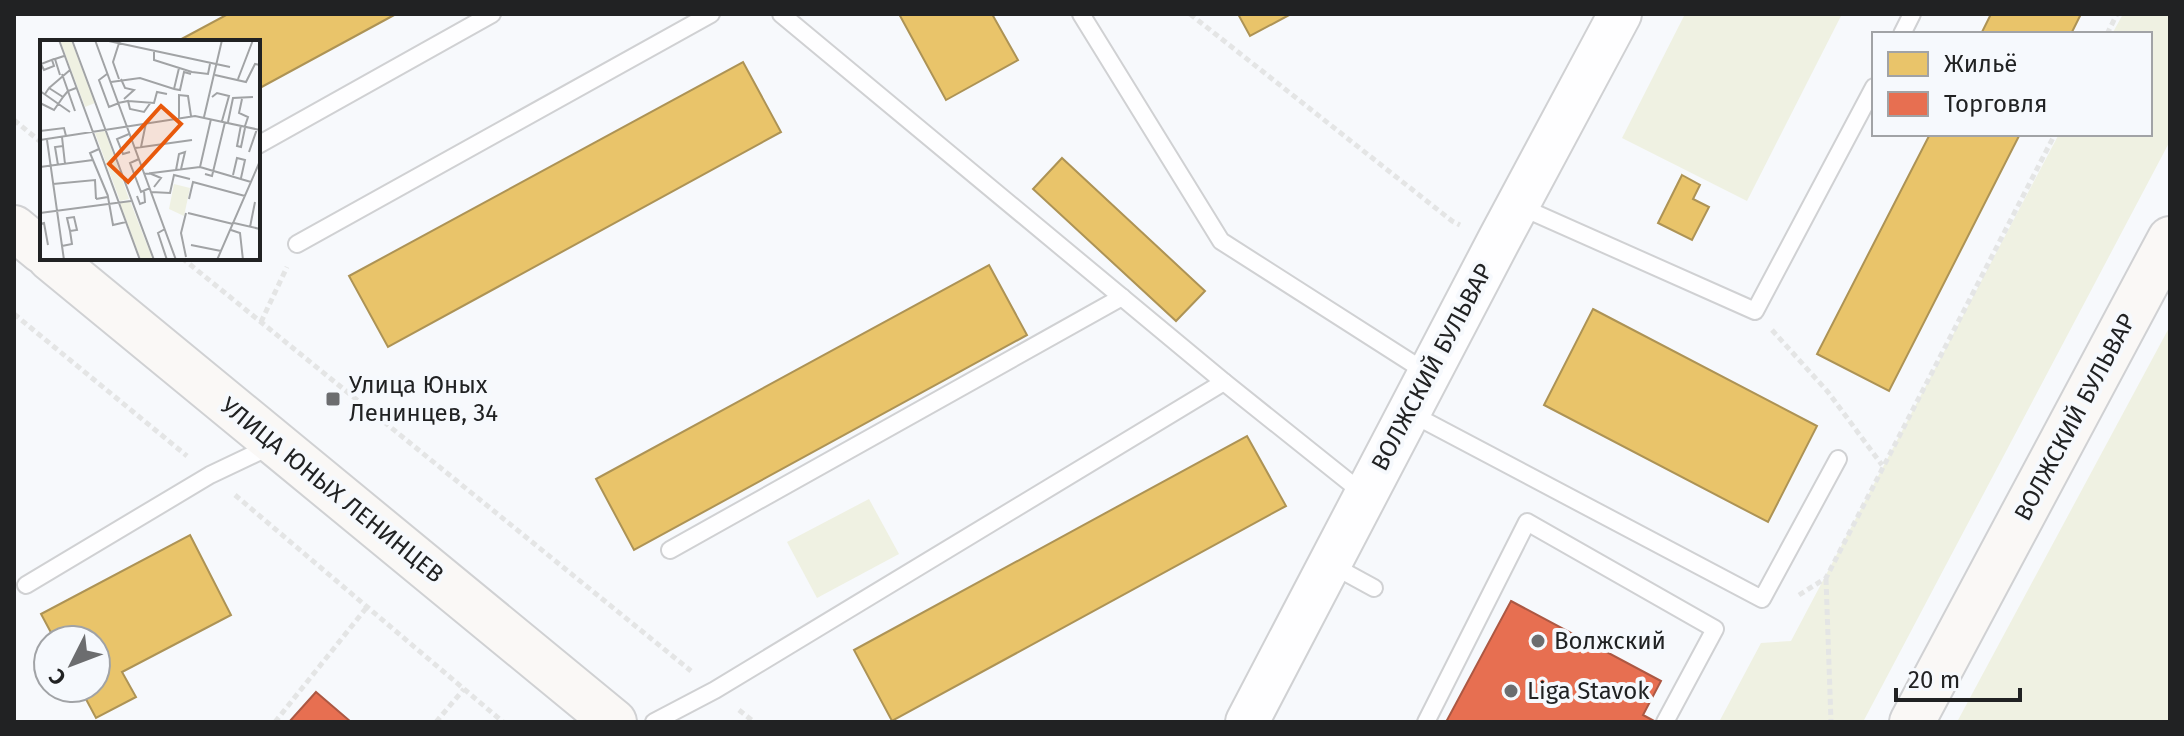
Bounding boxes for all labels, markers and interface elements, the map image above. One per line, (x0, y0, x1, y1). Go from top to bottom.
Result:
legend (1872, 32, 2152, 136)
inset map (40, 40, 260, 260)
text: Жильё (1944, 50, 2017, 78)
text: Торговля (1944, 90, 2047, 118)
street label: ВОЛЖСКИЙ БУЛЬВАР (1366, 259, 1498, 475)
street label: ВОЛЖСКИЙ БУЛЬВАР (2009, 309, 2141, 525)
place label: Улица Юных Ленинцев, 34 (349, 371, 498, 427)
marker: Улица Юных Ленинцев, 34 (324, 390, 342, 408)
street label: УЛИЦА ЮНЫХ ЛЕНИНЦЕВ (215, 391, 449, 589)
north arrow (32, 624, 112, 704)
place label: Волжский (1554, 627, 1666, 655)
marker: Волжский (1529, 632, 1547, 650)
scale bar (1896, 652, 2020, 702)
text: С (43, 663, 72, 691)
text: 20 m (1908, 666, 1960, 694)
place label: Liga Stavok (1527, 677, 1650, 705)
marker: Liga Stavok (1502, 682, 1520, 700)

